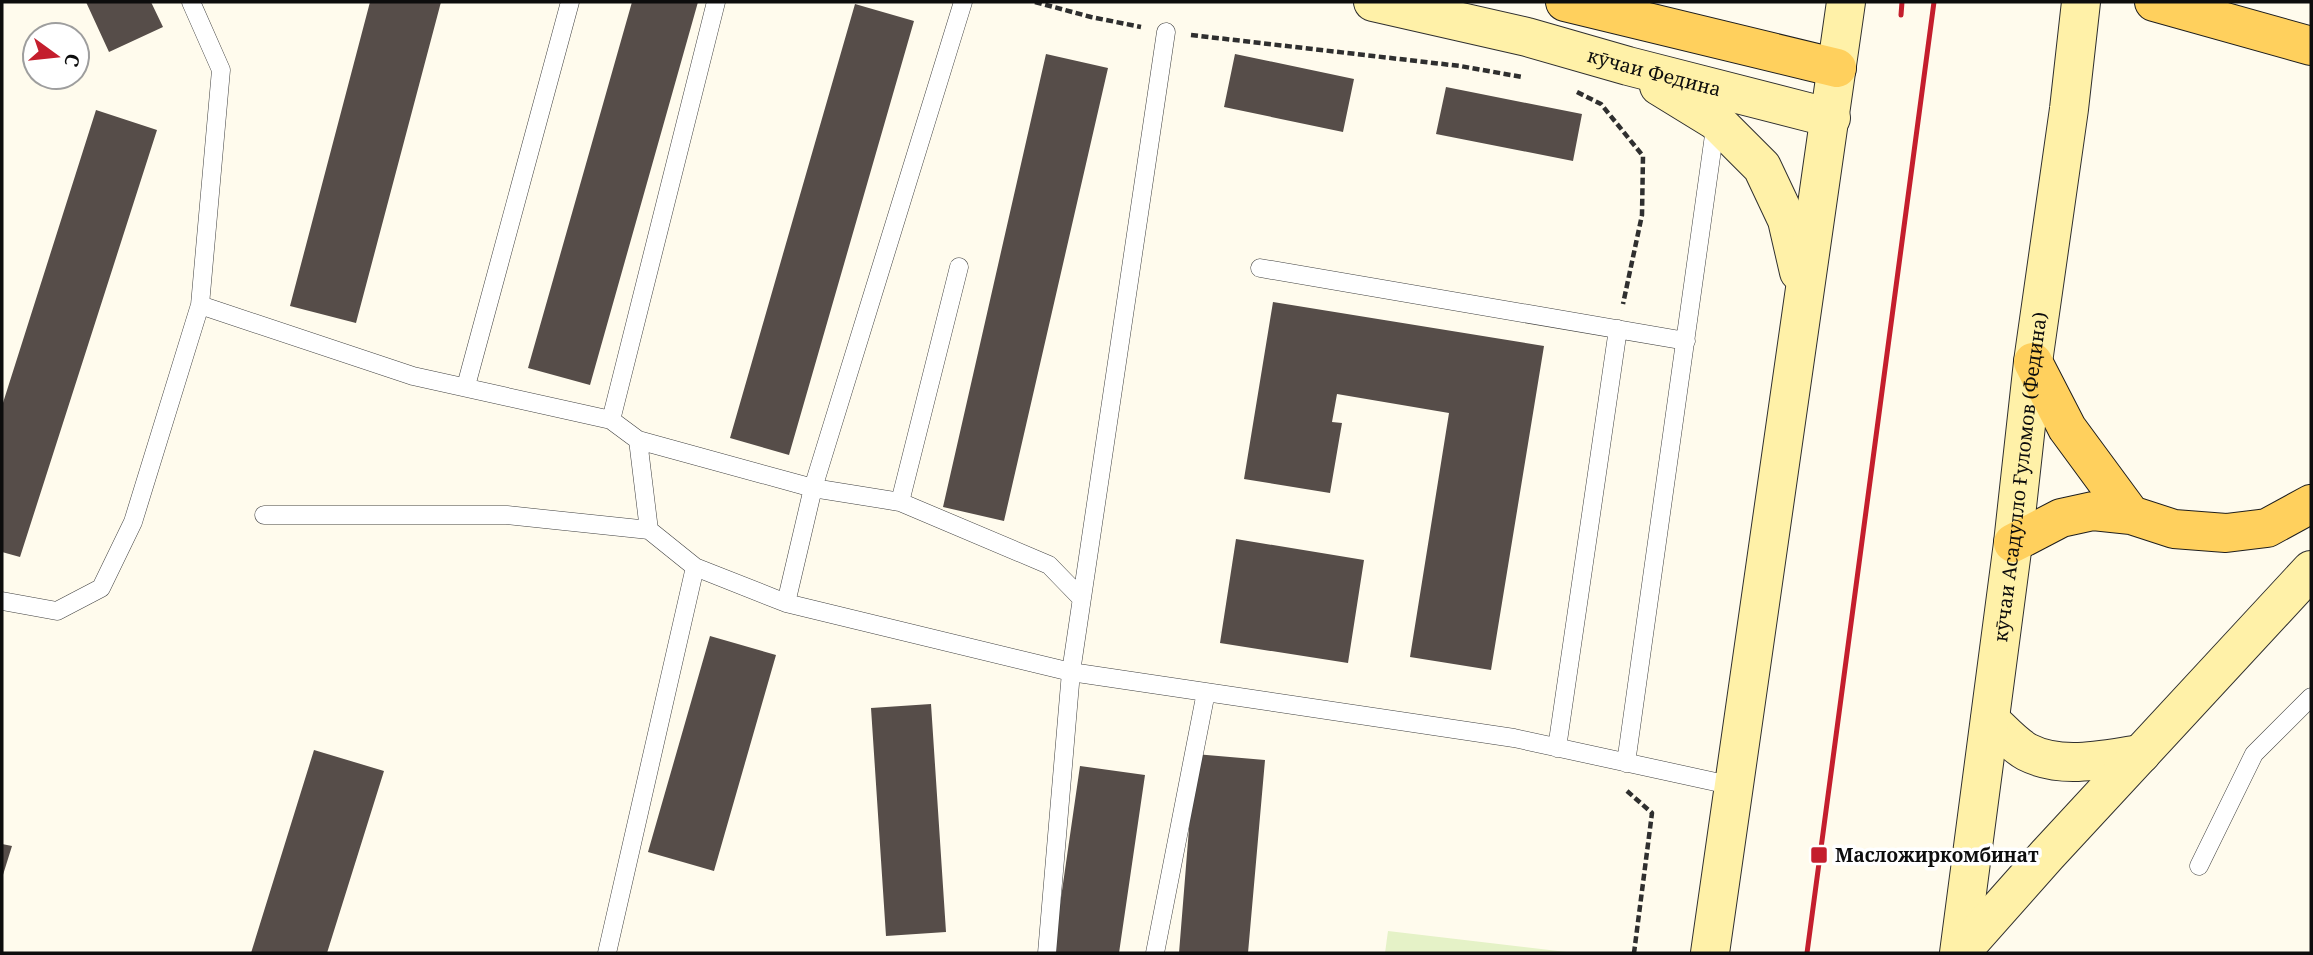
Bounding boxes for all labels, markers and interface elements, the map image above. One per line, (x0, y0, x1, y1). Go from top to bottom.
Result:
north arrow (21, 21, 91, 91)
street label: кӯчаи Федина (1584, 42, 1724, 102)
text: С (58, 51, 87, 70)
street label: кӯчаи Асадулло Ғуломов (Федина) (1987, 310, 2053, 643)
place label: Масложиркомбинат (1835, 842, 2039, 868)
marker: Масложиркомбинат (1809, 845, 1829, 865)

